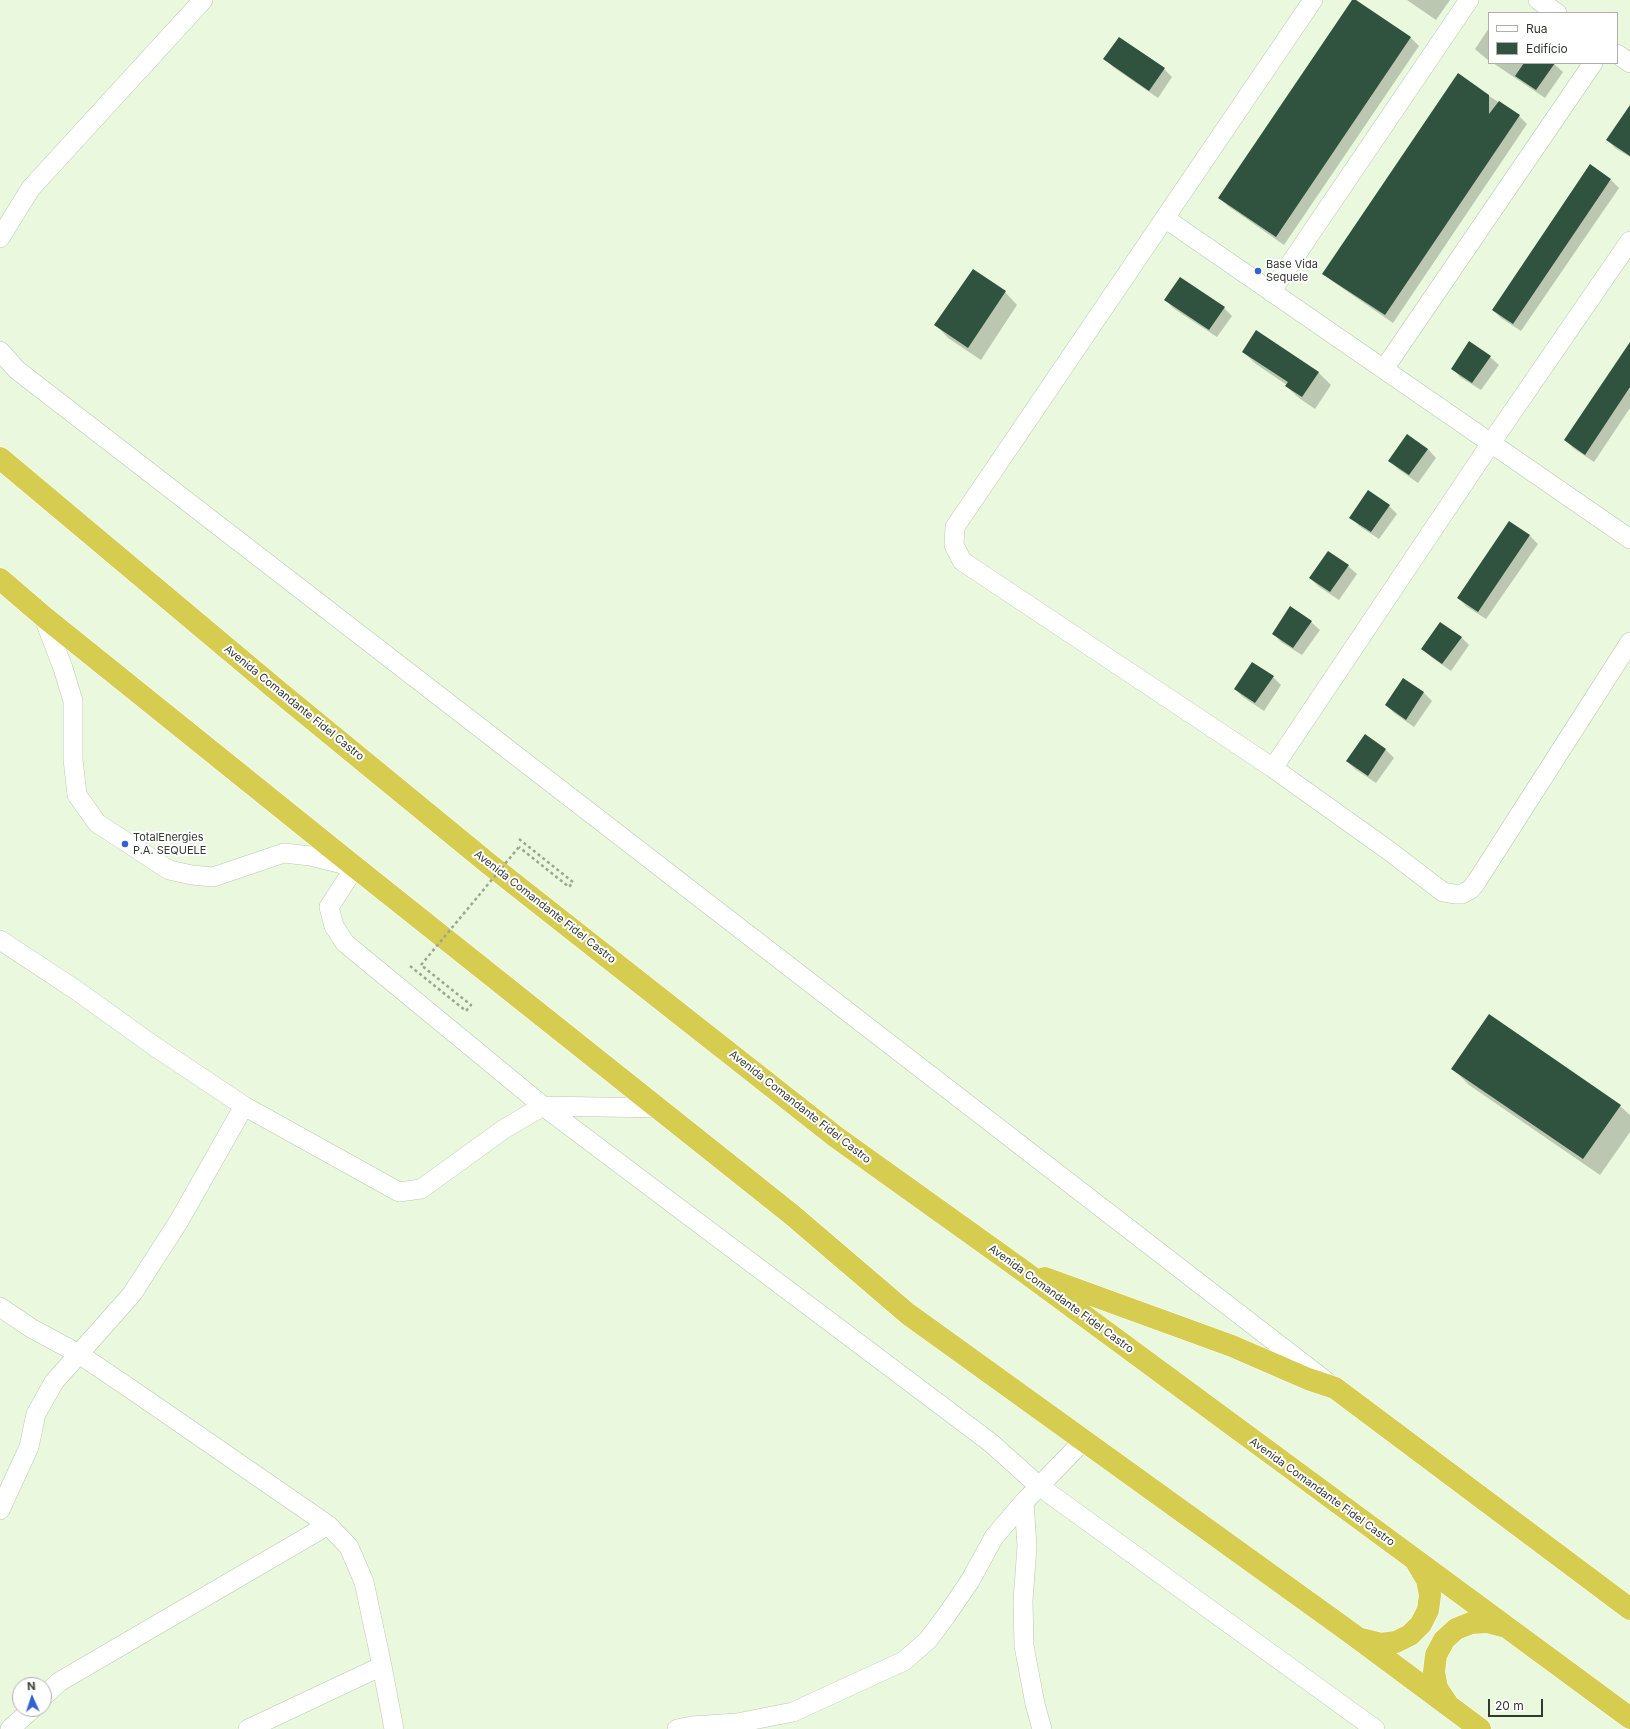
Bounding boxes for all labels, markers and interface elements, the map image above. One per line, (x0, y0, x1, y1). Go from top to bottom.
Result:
legend (1488, 12, 1618, 64)
text: Rua (1526, 21, 1548, 36)
text: Edifício (1526, 41, 1568, 56)
place label: Base Vida Sequele (1266, 258, 1318, 284)
marker: Base Vida Sequele (1253, 266, 1263, 276)
street label: Avenida Comandante Fidel Castro (221, 642, 367, 764)
place label: TotalEnergies P.A. SEQUELE (133, 831, 206, 857)
marker: TotalEnergies P.A. SEQUELE (120, 839, 130, 849)
street label: Avenida Comandante Fidel Castro (472, 848, 618, 966)
street label: Avenida Comandante Fidel Castro (727, 1048, 873, 1166)
street label: Avenida Comandante Fidel Castro (986, 1242, 1136, 1356)
street label: Avenida Comandante Fidel Castro (1247, 1435, 1397, 1549)
north arrow (12, 1677, 52, 1717)
text: N (27, 1679, 36, 1693)
scale bar (1490, 1691, 1545, 1717)
text: 20 m (1495, 1698, 1524, 1713)

